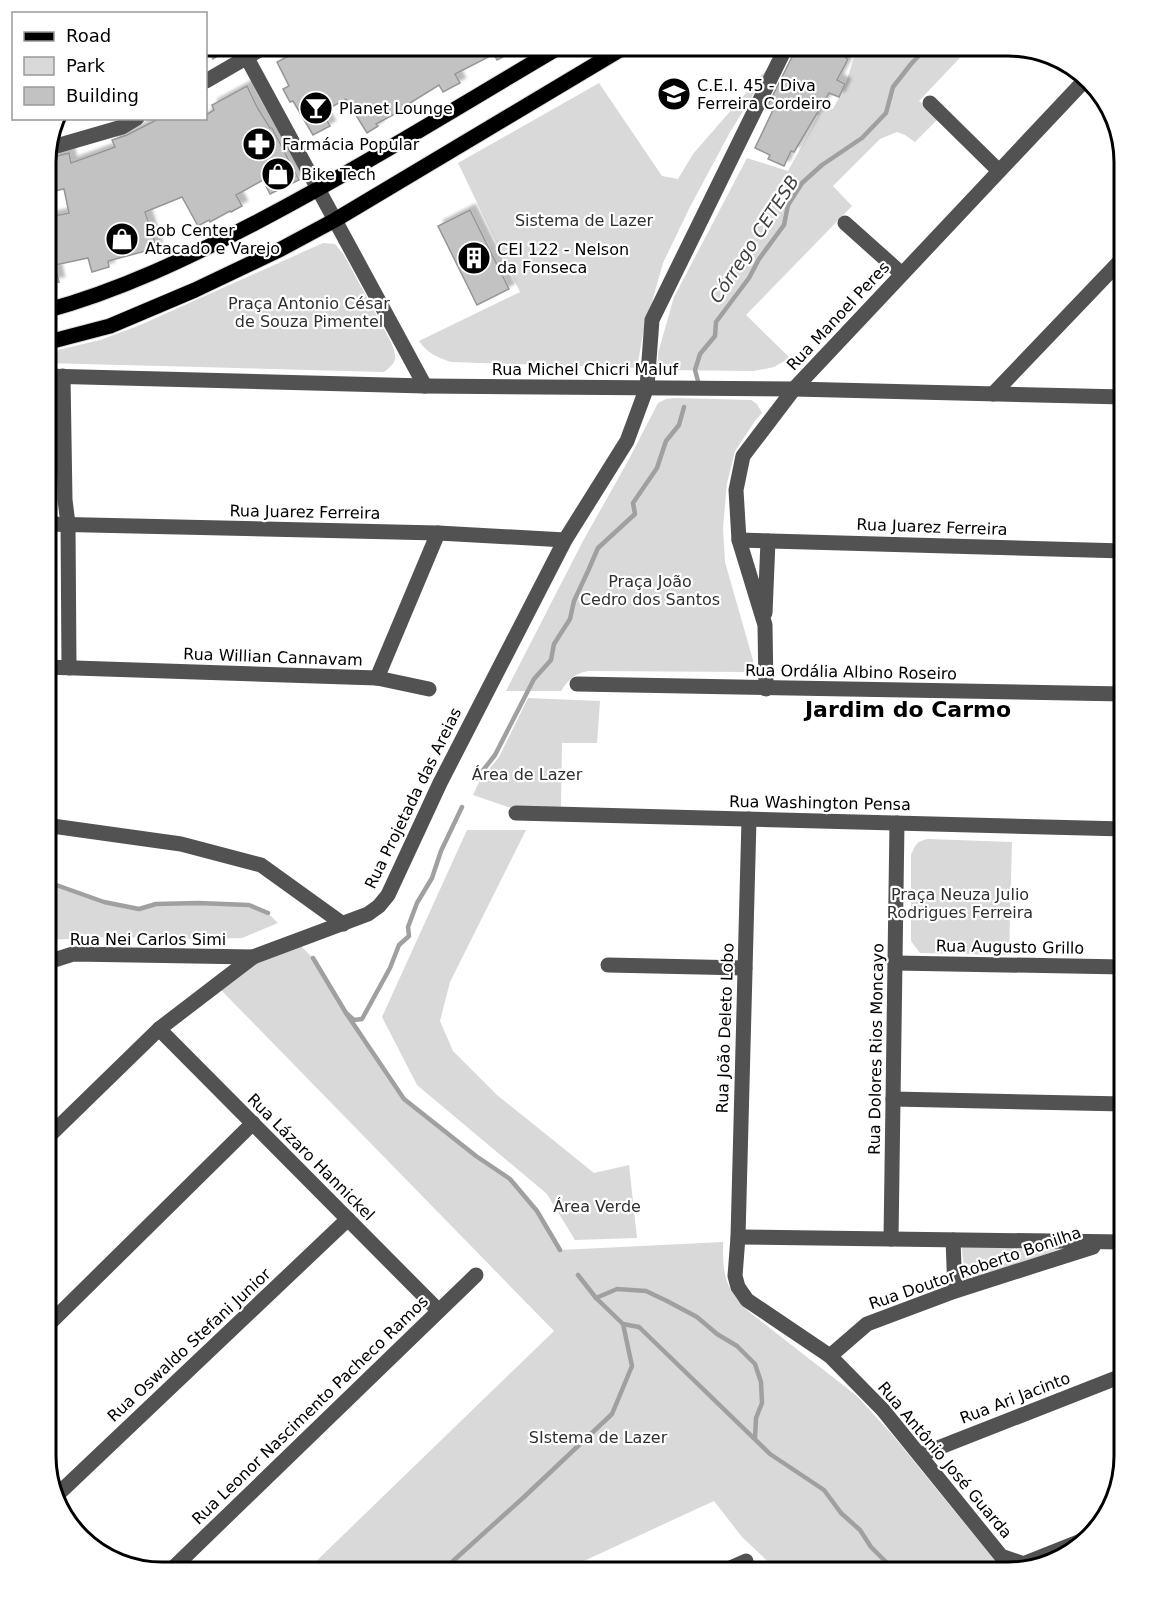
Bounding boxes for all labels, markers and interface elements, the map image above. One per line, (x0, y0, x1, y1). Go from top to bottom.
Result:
legend (12, 12, 207, 120)
text: Road (66, 25, 111, 46)
text: Park (66, 55, 105, 76)
school or university icon: C.E.I. 45 - Diva Ferreira Cordeiro (656, 76, 692, 112)
place label: C.E.I. 45 - Diva Ferreira Cordeiro (697, 76, 831, 113)
text: Building (66, 85, 139, 106)
bar icon: Planet Lounge (298, 90, 334, 126)
place label: Planet Lounge (339, 99, 453, 118)
pharmacy icon: Farmácia Popular (241, 126, 277, 162)
place label: Farmácia Popular (282, 135, 420, 154)
shop icon: Bike Tech (260, 156, 296, 192)
place label: Bike Tech (301, 165, 376, 184)
water label: Córrego CETESB (705, 171, 803, 307)
park label: Sistema de Lazer (515, 211, 654, 230)
shop icon: Bob Center Atacado e Varejo (104, 221, 140, 257)
place label: Bob Center Atacado e Varejo (145, 221, 280, 258)
building icon: CEI 122 - Nelson da Fonseca (456, 240, 492, 276)
place label: CEI 122 - Nelson da Fonseca (497, 240, 629, 277)
street label: Rua Manoel Peres (783, 258, 893, 374)
park label: Praça Antonio César de Souza Pimentel (228, 294, 390, 331)
street label: Rua Michel Chicri Maluf (492, 360, 679, 379)
street label: Rua Juarez Ferreira (229, 501, 381, 523)
street label: Rua Juarez Ferreira (856, 515, 1008, 539)
park label: Praça João Cedro dos Santos (580, 572, 720, 609)
street label: Rua Willian Cannavam (183, 644, 363, 670)
street label: Rua Ordália Albino Roseiro (745, 661, 957, 683)
district label: Jardim do Carmo (803, 697, 1011, 722)
street label: Rua Projetada das Areias (361, 704, 465, 892)
park label: Área de Lazer (472, 765, 583, 784)
street label: Rua Washington Pensa (729, 792, 911, 814)
park label: Praça Neuza Julio Rodrigues Ferreira (887, 885, 1033, 922)
street label: Rua Nei Carlos Simi (70, 930, 226, 949)
street label: Rua Augusto Grillo (936, 936, 1084, 958)
street label: Rua João Deleto Lobo (713, 942, 737, 1114)
street label: Rua Dolores Rios Moncayo (865, 943, 887, 1155)
street label: Rua Lázaro Hannickel (244, 1090, 378, 1224)
park label: Área Verde (553, 1197, 641, 1216)
street label: Rua Doutor Roberto Bonilha (866, 1223, 1084, 1313)
street label: Rua Oswaldo Stefani Junior (104, 1264, 275, 1426)
street label: Rua Leonor Nascimento Pacheco Ramos (188, 1292, 432, 1528)
street label: Rua Ari Jacinto (957, 1368, 1073, 1428)
street label: Rua Antônio José Guarda (874, 1378, 1016, 1542)
park label: SIstema de Lazer (529, 1428, 668, 1447)

